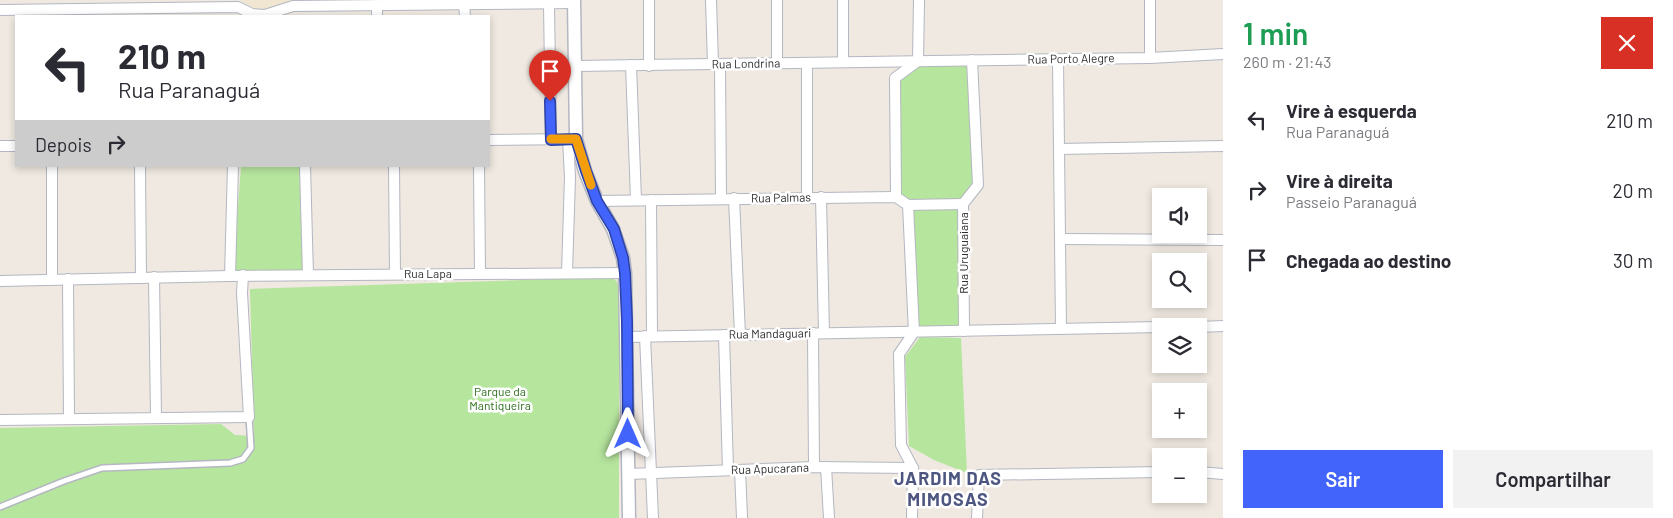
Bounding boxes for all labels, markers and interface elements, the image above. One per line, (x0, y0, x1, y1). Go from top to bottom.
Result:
text: 1 min (1243, 15, 1308, 51)
button: close (1601, 17, 1653, 69)
text: 210 m (118, 34, 206, 76)
icon: left (35, 35, 100, 100)
pin (529, 50, 571, 101)
street label: Rua Porto Alegre (1027, 50, 1115, 66)
text: 260 m · 21:43 (1243, 52, 1331, 71)
street label: Rua Londrina (712, 55, 780, 71)
icon: arrive (536, 57, 564, 85)
text: Rua Paranaguá (118, 76, 260, 102)
text: Vire à esquerda (1286, 99, 1417, 122)
icon: left (1243, 106, 1271, 134)
text: 210 m (1606, 109, 1653, 132)
text: Rua Paranaguá (1286, 122, 1389, 141)
icon: right (102, 130, 130, 158)
text: Depois (35, 133, 92, 156)
text: Vire à direita (1286, 169, 1393, 192)
icon: right (1243, 176, 1271, 204)
text: 20 m (1613, 179, 1653, 202)
map controls (1152, 188, 1207, 503)
button: sound (1152, 188, 1207, 243)
street label: Rua Palmas (751, 189, 811, 205)
text: Passeio Paranaguá (1286, 192, 1417, 211)
street label: Rua Uruguaiana (956, 212, 970, 294)
icon: arrive (1243, 246, 1271, 274)
text: Chegada ao destino (1286, 249, 1451, 272)
text: 30 m (1613, 249, 1653, 272)
button: search (1152, 253, 1207, 308)
street label: Rua Lapa (404, 266, 452, 280)
button: layers (1152, 318, 1207, 373)
street label: Rua Mandaguari (729, 325, 811, 341)
button: + (1152, 383, 1207, 438)
park label: Parque da Mantiqueira (469, 384, 531, 412)
position arrow (601, 407, 653, 459)
button: − (1152, 448, 1207, 503)
button: Sair (1243, 450, 1443, 508)
button: Compartilhar (1453, 450, 1653, 508)
street label: Rua Apucarana (731, 460, 809, 476)
district label: JARDIM DAS MIMOSAS (894, 467, 1002, 510)

